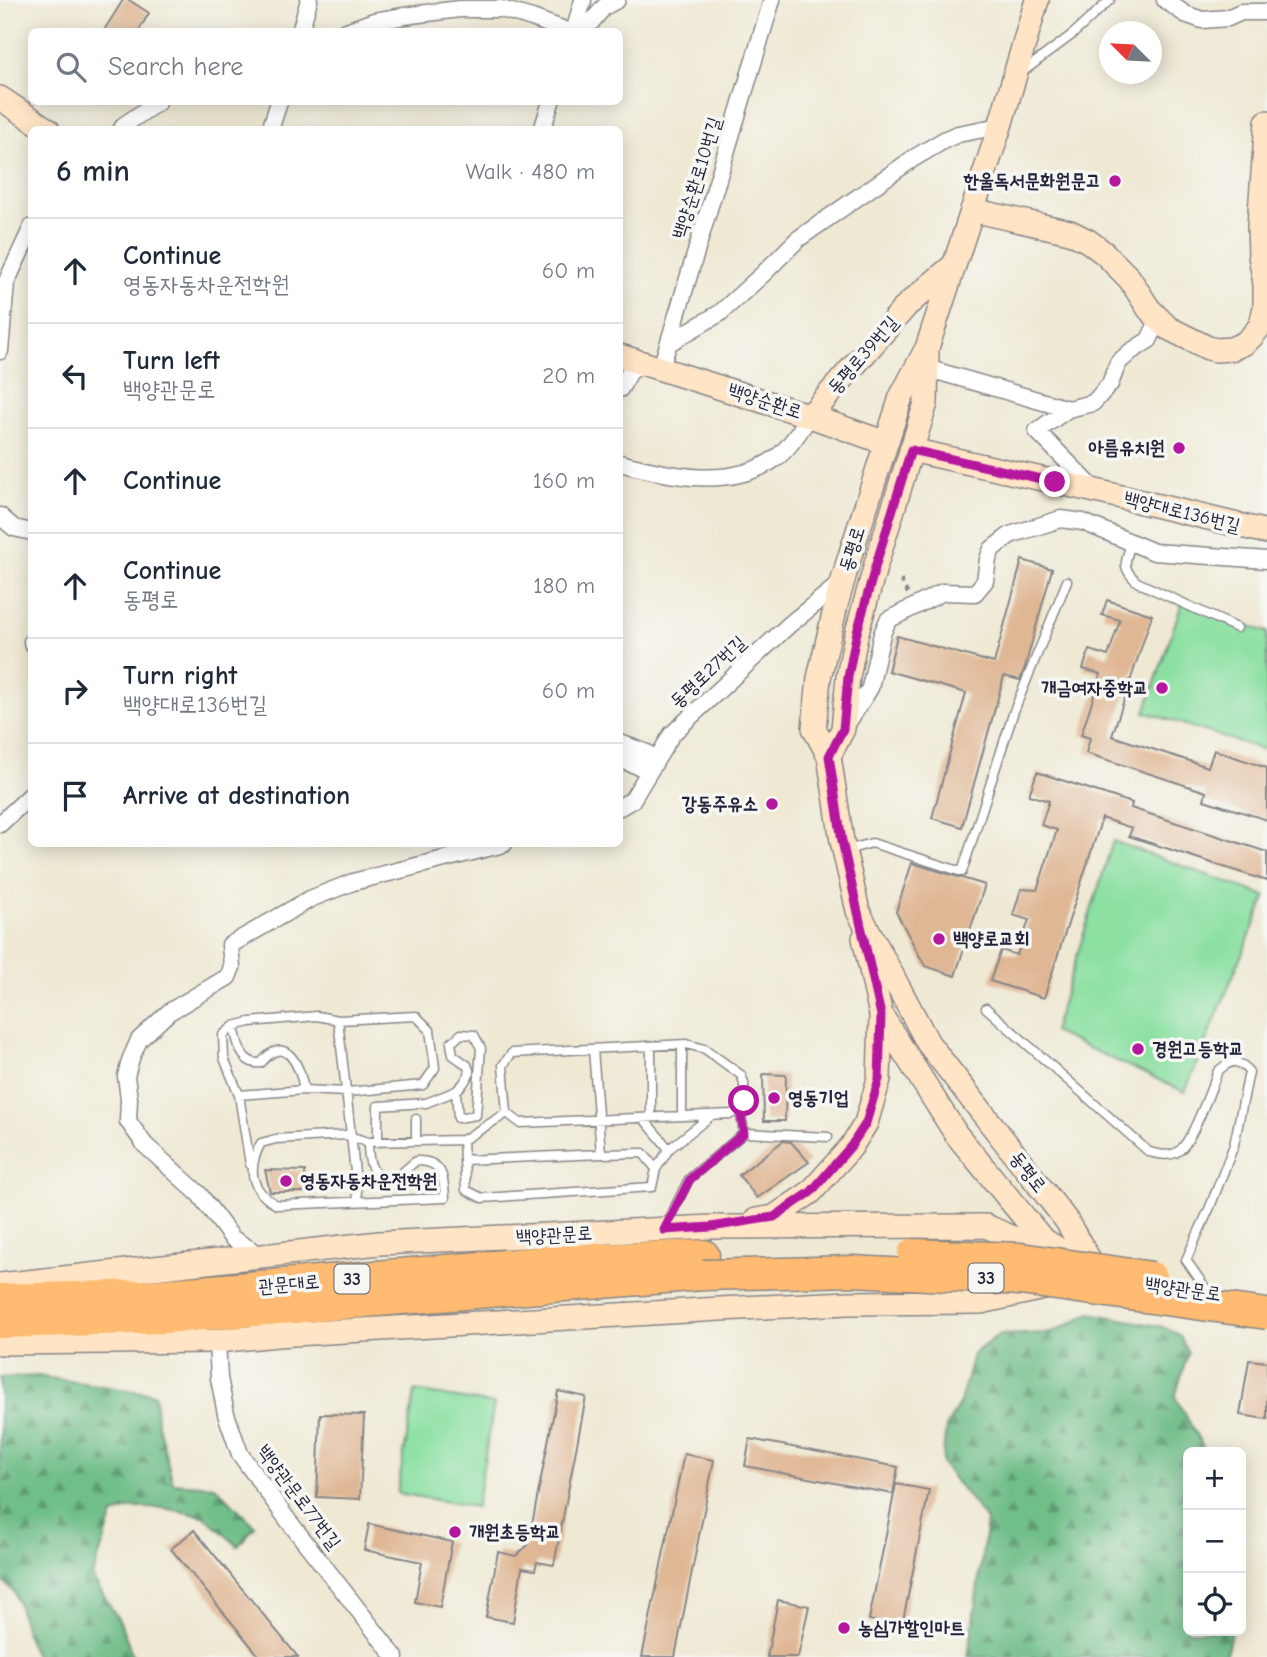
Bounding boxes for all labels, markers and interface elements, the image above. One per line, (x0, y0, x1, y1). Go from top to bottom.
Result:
north arrow (1099, 21, 1162, 84)
search box (28, 28, 623, 105)
icon: search (52, 48, 90, 86)
text: Search here (108, 52, 243, 82)
street label: 백양순환로10번길 (668, 114, 726, 242)
text: 6 min (56, 154, 130, 189)
text: Walk · 480 m (465, 158, 595, 185)
place label: 한울독서문화원문고 (962, 170, 1101, 192)
marker: 한울독서문화원문고 (1107, 173, 1123, 189)
text: Continue (123, 241, 221, 271)
icon: ahead (56, 252, 94, 290)
text: 60 m (542, 257, 595, 284)
text: 영동자동차운전학원 (123, 271, 290, 298)
street label: 동평로39번길 (823, 311, 903, 399)
text: Turn left (123, 346, 220, 376)
icon: left (56, 357, 94, 395)
text: 20 m (542, 362, 595, 389)
text: 백양관문로 (123, 376, 216, 403)
street label: 백양순환로 (725, 379, 805, 423)
place label: 아름유치원 (1089, 437, 1165, 459)
marker: 아름유치원 (1171, 440, 1187, 456)
icon: ahead (56, 462, 94, 500)
text: Continue (123, 466, 221, 496)
route end (1039, 466, 1070, 497)
text: 160 m (533, 467, 595, 494)
street label: 백양대로136번길 (1122, 487, 1242, 537)
street label: 동평로 (835, 524, 869, 574)
text: Continue (123, 556, 221, 586)
icon: ahead (56, 567, 94, 605)
text: 180 m (533, 572, 595, 599)
text: 동평로 (123, 586, 179, 613)
street label: 동평로27번길 (666, 631, 750, 713)
text: Turn right (123, 661, 237, 691)
icon: right (56, 672, 94, 710)
text: 60 m (542, 677, 595, 704)
place label: 개금여자중학교 (1041, 677, 1148, 699)
marker: 개금여자중학교 (1154, 680, 1170, 696)
text: 백양대로136번길 (123, 691, 267, 718)
icon: arrive (56, 777, 94, 815)
text: Arrive at destination (123, 781, 350, 811)
place label: 강동주유소 (682, 793, 758, 815)
marker: 강동주유소 (764, 796, 780, 812)
place label: 백양로교회 (953, 928, 1029, 950)
marker: 백양로교회 (931, 931, 947, 947)
place label: 경원고등학교 (1152, 1038, 1244, 1060)
marker: 경원고등학교 (1130, 1041, 1146, 1057)
route start (728, 1085, 759, 1116)
place label: 영동기업 (788, 1087, 849, 1109)
marker: 영동기업 (766, 1090, 782, 1106)
street label: 동평로 (1005, 1147, 1051, 1197)
place label: 영동자동차운전학원 (300, 1170, 438, 1192)
marker: 영동자동차운전학원 (278, 1173, 294, 1189)
street label: 백양관문로 (515, 1222, 593, 1248)
road number: 33 (334, 1264, 370, 1294)
road number: 33 (968, 1264, 1004, 1293)
street label: 관문대로 (258, 1270, 320, 1298)
street label: 백양관문로 (1144, 1273, 1222, 1305)
street label: 백양관문로77번길 (253, 1440, 345, 1554)
map controls (1183, 1447, 1246, 1636)
button: + (1183, 1447, 1246, 1510)
button: − (1183, 1510, 1246, 1573)
place label: 개원초등학교 (469, 1521, 561, 1543)
marker: 개원초등학교 (447, 1524, 463, 1540)
button: locate (1183, 1573, 1246, 1636)
place label: 농심가할인마트 (858, 1617, 965, 1639)
marker: 농심가할인마트 (836, 1620, 852, 1636)

